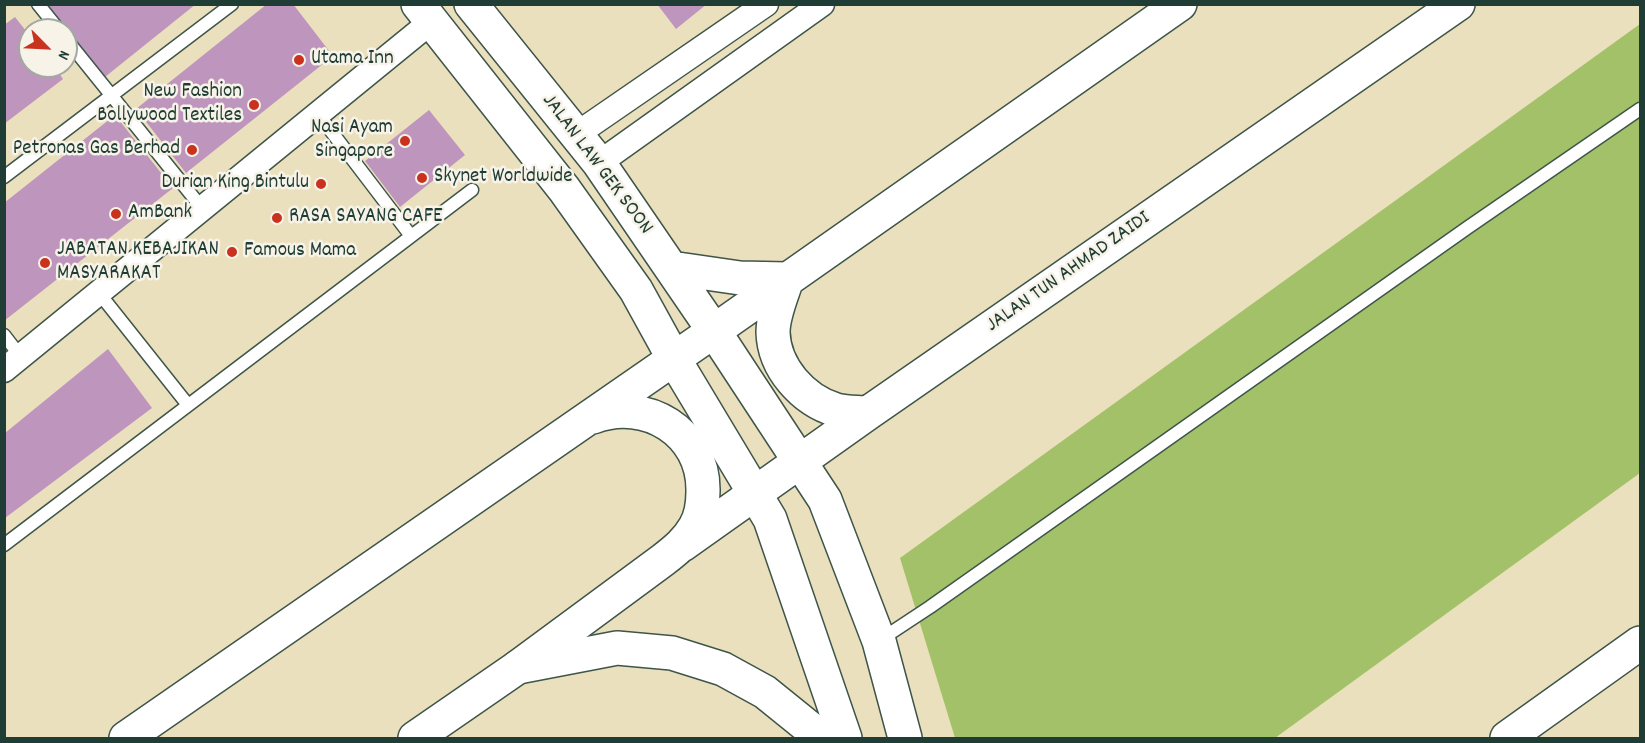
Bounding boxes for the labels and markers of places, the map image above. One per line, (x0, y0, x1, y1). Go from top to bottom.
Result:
place label: Utama Inn (311, 47, 394, 73)
marker: Utama Inn (292, 53, 306, 67)
place label: New Fashion Bollywood Textiles (97, 80, 242, 130)
marker: New Fashion Bollywood Textiles (247, 98, 261, 112)
place label: Nasi Ayam Singapore (311, 116, 393, 166)
marker: Nasi Ayam Singapore (398, 134, 412, 148)
place label: Petronas Gas Berhad (13, 137, 180, 163)
marker: Petronas Gas Berhad (185, 143, 199, 157)
place label: Skynet Worldwide (434, 165, 572, 191)
place label: Durian King Bintulu (162, 171, 309, 197)
marker: Skynet Worldwide (415, 171, 429, 185)
marker: Durian King Bintulu (314, 177, 328, 191)
place label: AmBank (128, 201, 192, 227)
place label: RASA SAYANG CAFE (289, 205, 443, 231)
marker: AmBank (109, 207, 123, 221)
marker: RASA SAYANG CAFE (270, 211, 284, 225)
place label: JABATAN KEBAJIKAN MASYARAKAT (57, 238, 219, 288)
place label: Famous Mama (244, 239, 356, 265)
marker: Famous Mama (225, 245, 239, 259)
marker: JABATAN KEBAJIKAN MASYARAKAT (38, 256, 52, 270)

